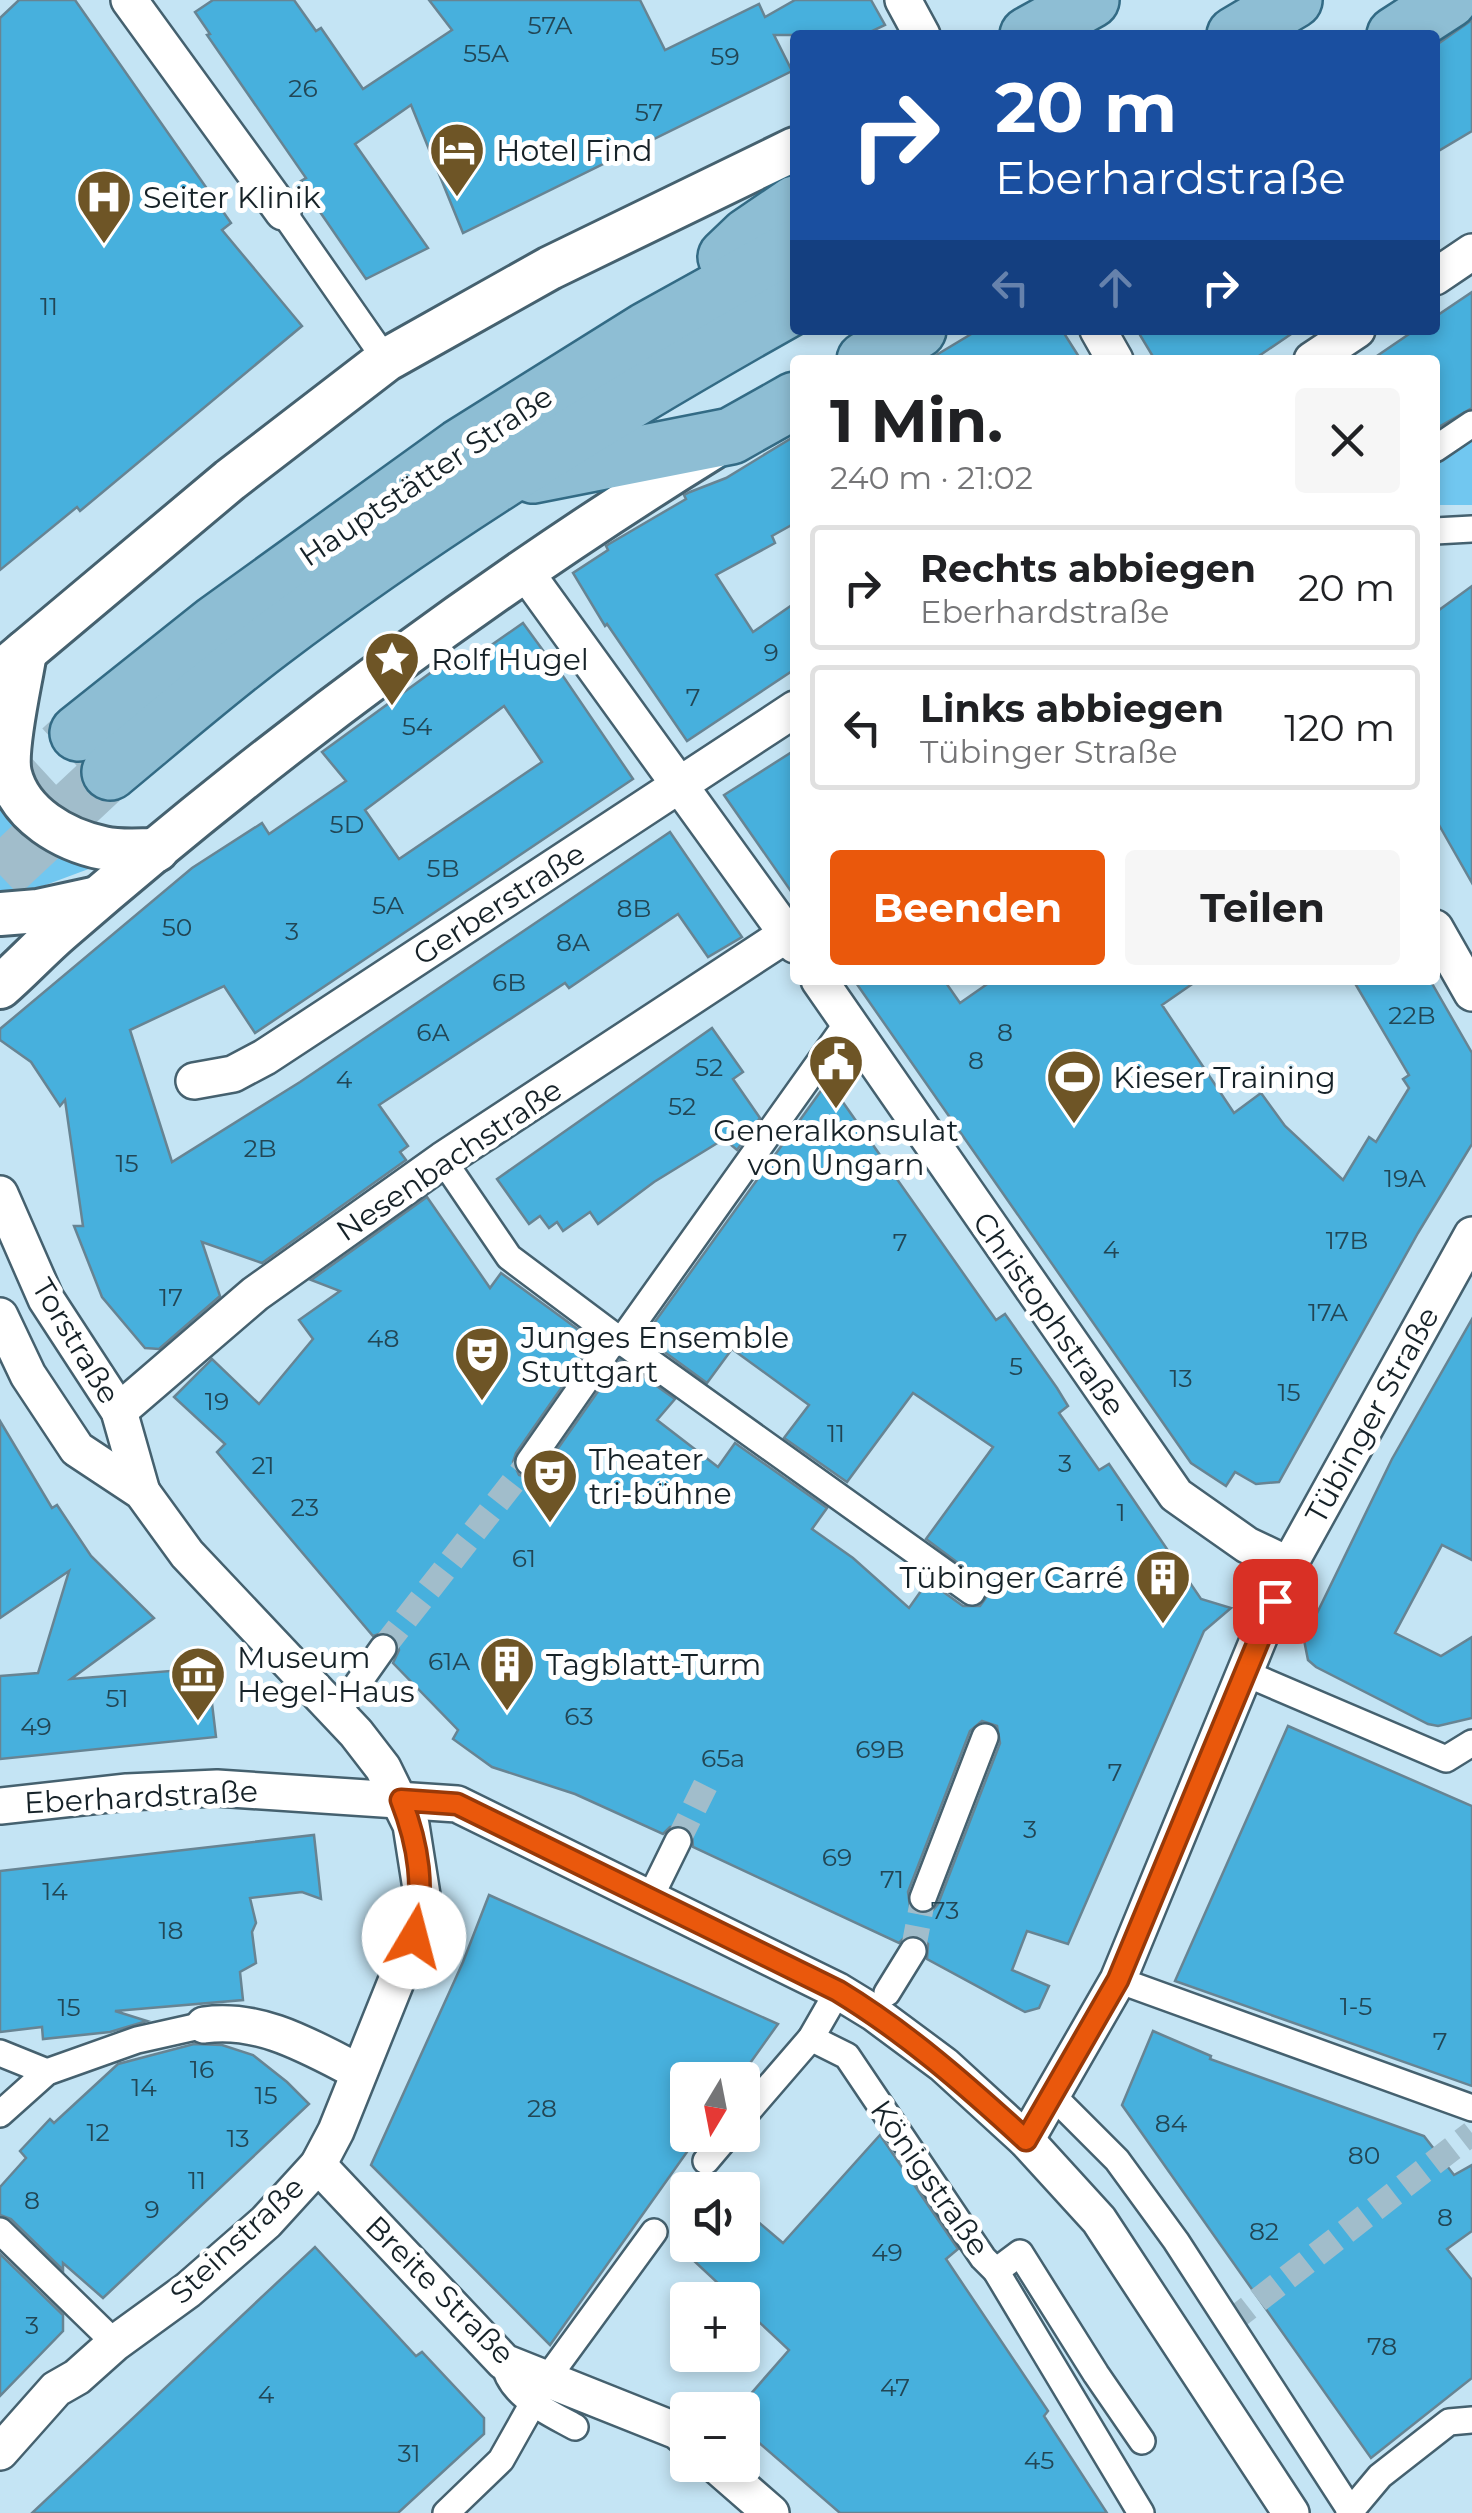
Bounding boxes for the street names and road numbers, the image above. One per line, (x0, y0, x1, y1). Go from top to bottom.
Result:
street label: Hauptstätter Straße (292, 378, 560, 574)
street label: Gerberstraße (406, 835, 592, 973)
street label: Nesenbachstraße (329, 1071, 569, 1249)
street label: Christophstraße (965, 1205, 1133, 1423)
street label: Torstraße (24, 1272, 128, 1410)
street label: Tübinger Straße (1297, 1300, 1447, 1530)
street label: Eberhardstraße (23, 1772, 259, 1822)
street label: Königstraße (863, 2093, 997, 2263)
street label: Steinstraße (162, 2168, 312, 2312)
street label: Breite Straße (358, 2208, 522, 2372)

